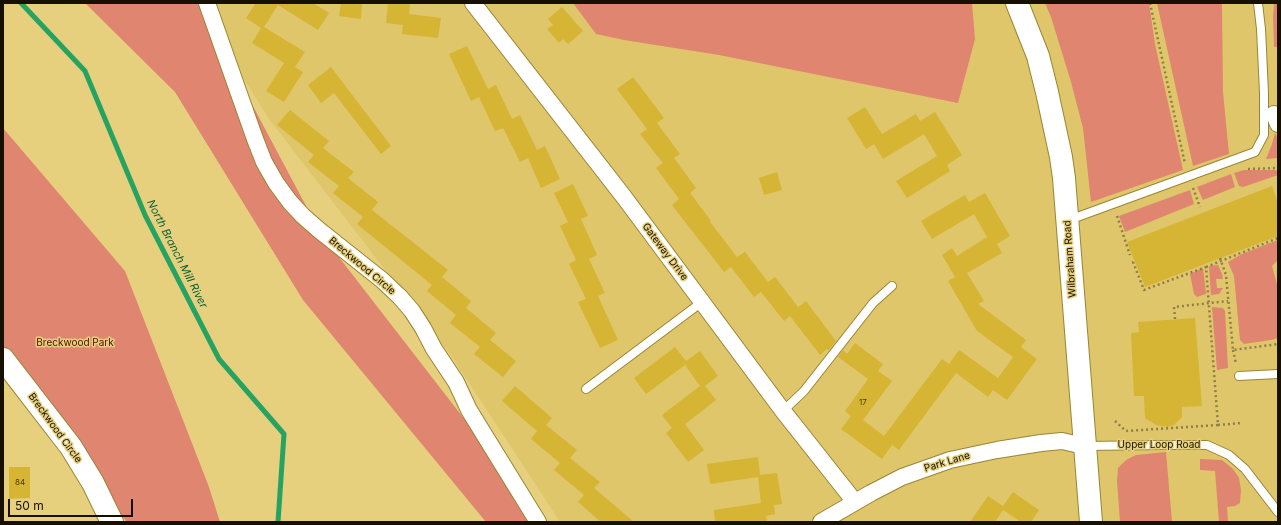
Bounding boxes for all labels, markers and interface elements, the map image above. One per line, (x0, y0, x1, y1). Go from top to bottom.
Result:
water label: North Branch Mill River (144, 198, 210, 310)
street label: Wilbraham Road (1061, 220, 1079, 298)
street label: Gateway Drive (640, 221, 690, 283)
street label: Breckwood Circle (326, 235, 398, 297)
park label: Breckwood Park (36, 337, 114, 349)
street label: Breckwood Circle (26, 391, 84, 465)
house number: 17 (859, 398, 867, 408)
street label: Upper Loop Road (1118, 439, 1200, 451)
street label: Park Lane (923, 449, 971, 475)
house number: 84 (15, 478, 25, 488)
scale bar (10, 491, 135, 517)
text: 50 m (15, 498, 44, 513)

